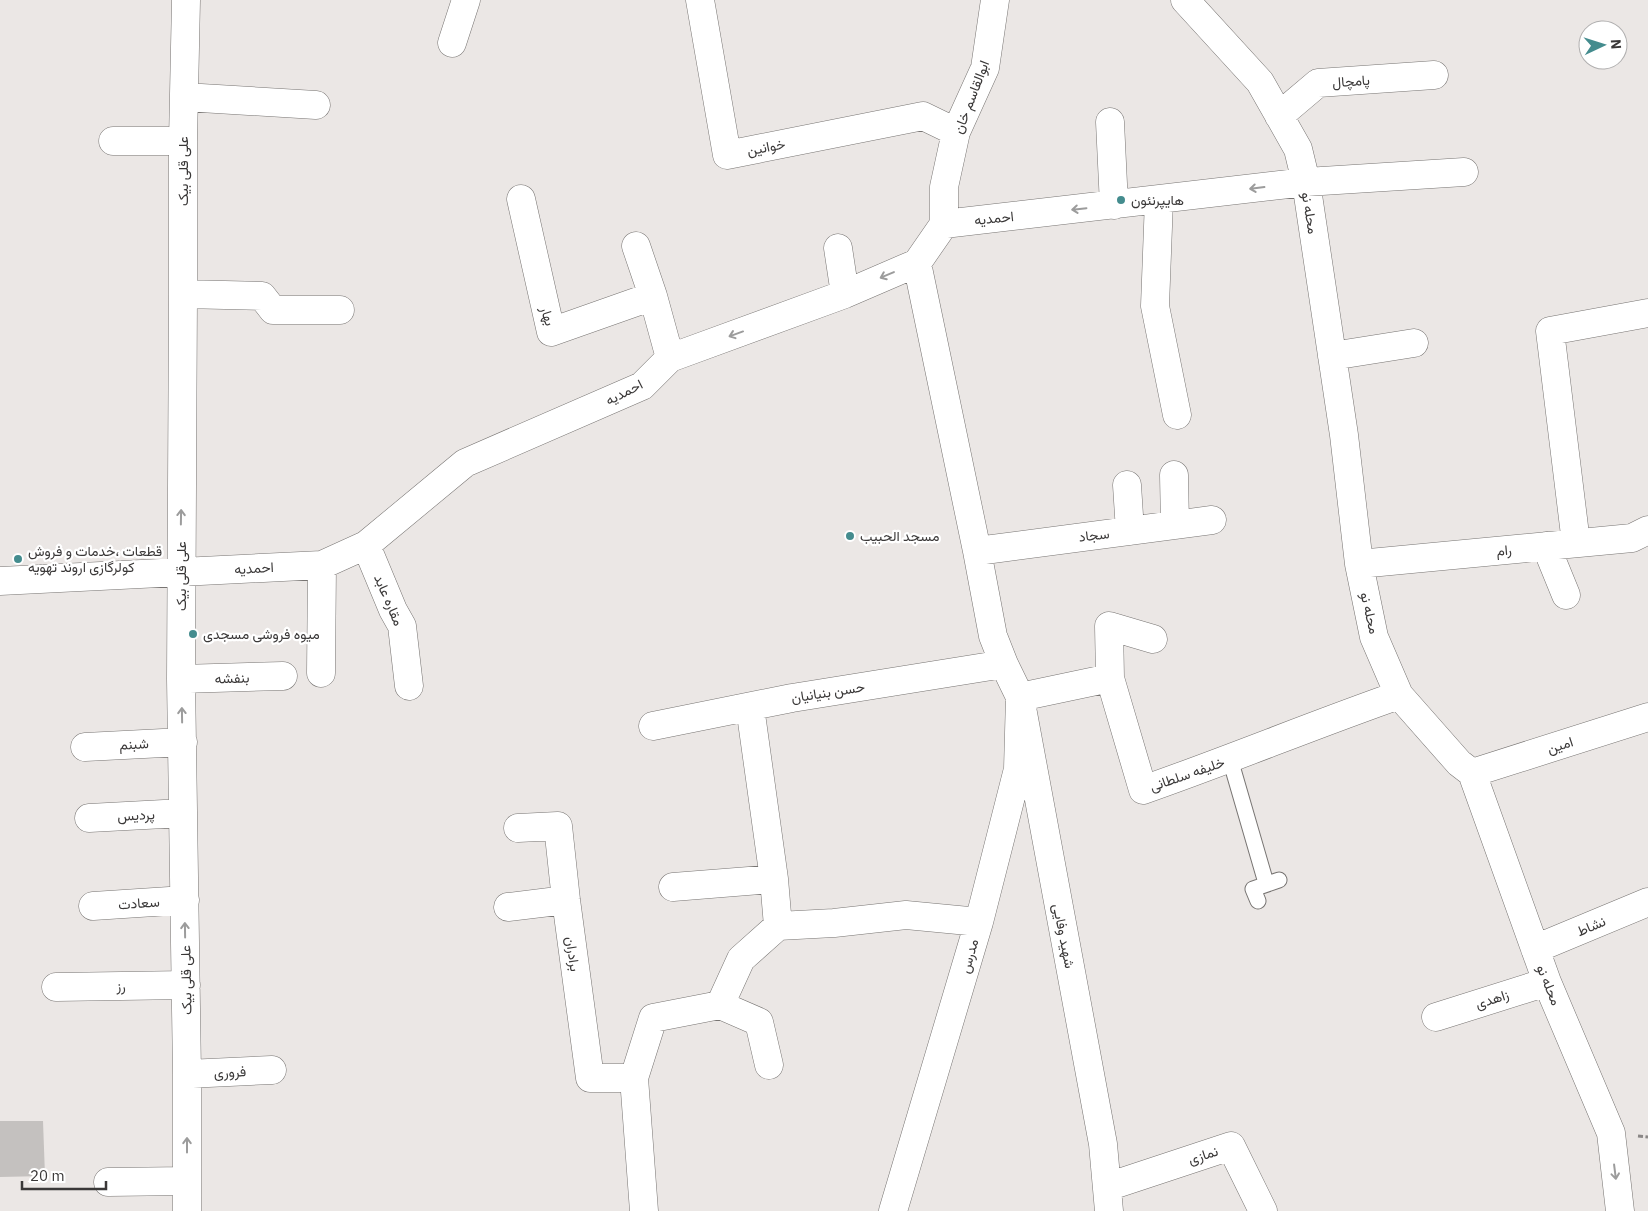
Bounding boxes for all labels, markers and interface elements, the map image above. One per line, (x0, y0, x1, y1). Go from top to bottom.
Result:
north arrow (1578, 20, 1628, 70)
text: N (1607, 38, 1625, 50)
street label: ابوالقاسم خان (949, 58, 993, 136)
street label: پامچال (1332, 71, 1370, 92)
street label: خوانین (745, 134, 787, 160)
street label: علی قلی بیک (174, 136, 192, 206)
one-way arrow (1250, 183, 1266, 193)
place label: هایپرنئون (1131, 191, 1184, 210)
street label: محله نو (1298, 191, 1322, 235)
marker: هایپرنئون (1115, 194, 1127, 206)
one-way arrow (1071, 204, 1087, 214)
street label: احمدیه (973, 207, 1015, 229)
one-way arrow (880, 271, 895, 281)
street label: بهار (536, 303, 559, 328)
one-way arrow (729, 330, 744, 339)
street label: احمدیه (602, 375, 646, 409)
one-way arrow (177, 510, 186, 526)
street label: سجاد (1078, 524, 1110, 546)
place label: مسجد الحبیب (860, 527, 939, 545)
marker: مسجد الحبیب (844, 530, 856, 542)
street label: رام (1496, 540, 1513, 560)
street label: علی قلی بیک (172, 541, 190, 611)
place label: قطعات ،خدمات و فروش کولرگازی اروند تهویه (28, 542, 162, 576)
marker: قطعات ،خدمات و فروش کولرگازی اروند تهویه (12, 553, 24, 565)
street label: احمدیه (234, 558, 274, 578)
street label: مقاره عابد (370, 572, 408, 628)
street label: محله نو (1356, 590, 1384, 636)
place label: میوه فروشی مسجدی (203, 625, 320, 643)
marker: میوه فروشی مسجدی (187, 628, 199, 640)
street label: بنفشه (214, 668, 250, 688)
street label: حسن بنیانیان (790, 677, 866, 707)
one-way arrow (177, 707, 187, 724)
street label: امین (1545, 732, 1575, 758)
street label: شبنم (119, 734, 149, 754)
street label: خلیفه سلطانی (1147, 753, 1227, 795)
street label: پردیس (117, 805, 155, 826)
street label: سعادت (118, 893, 160, 913)
street label: شهید وفایی (1049, 902, 1079, 970)
street label: نشاط (1574, 912, 1608, 940)
one-way arrow (180, 922, 190, 938)
street label: برادران (562, 935, 584, 973)
street label: مدرس (956, 937, 982, 975)
street label: علی قلی بیک (176, 945, 196, 1015)
street label: محله نو (1533, 962, 1565, 1008)
street label: رز (115, 977, 126, 995)
street label: زاهدی (1473, 985, 1511, 1013)
street label: فروری (213, 1062, 247, 1082)
one-way arrow (182, 1137, 192, 1154)
street label: نمازی (1186, 1142, 1220, 1168)
scale bar (22, 1158, 106, 1190)
one-way arrow (1610, 1164, 1620, 1180)
text: 20 m (30, 1166, 65, 1185)

